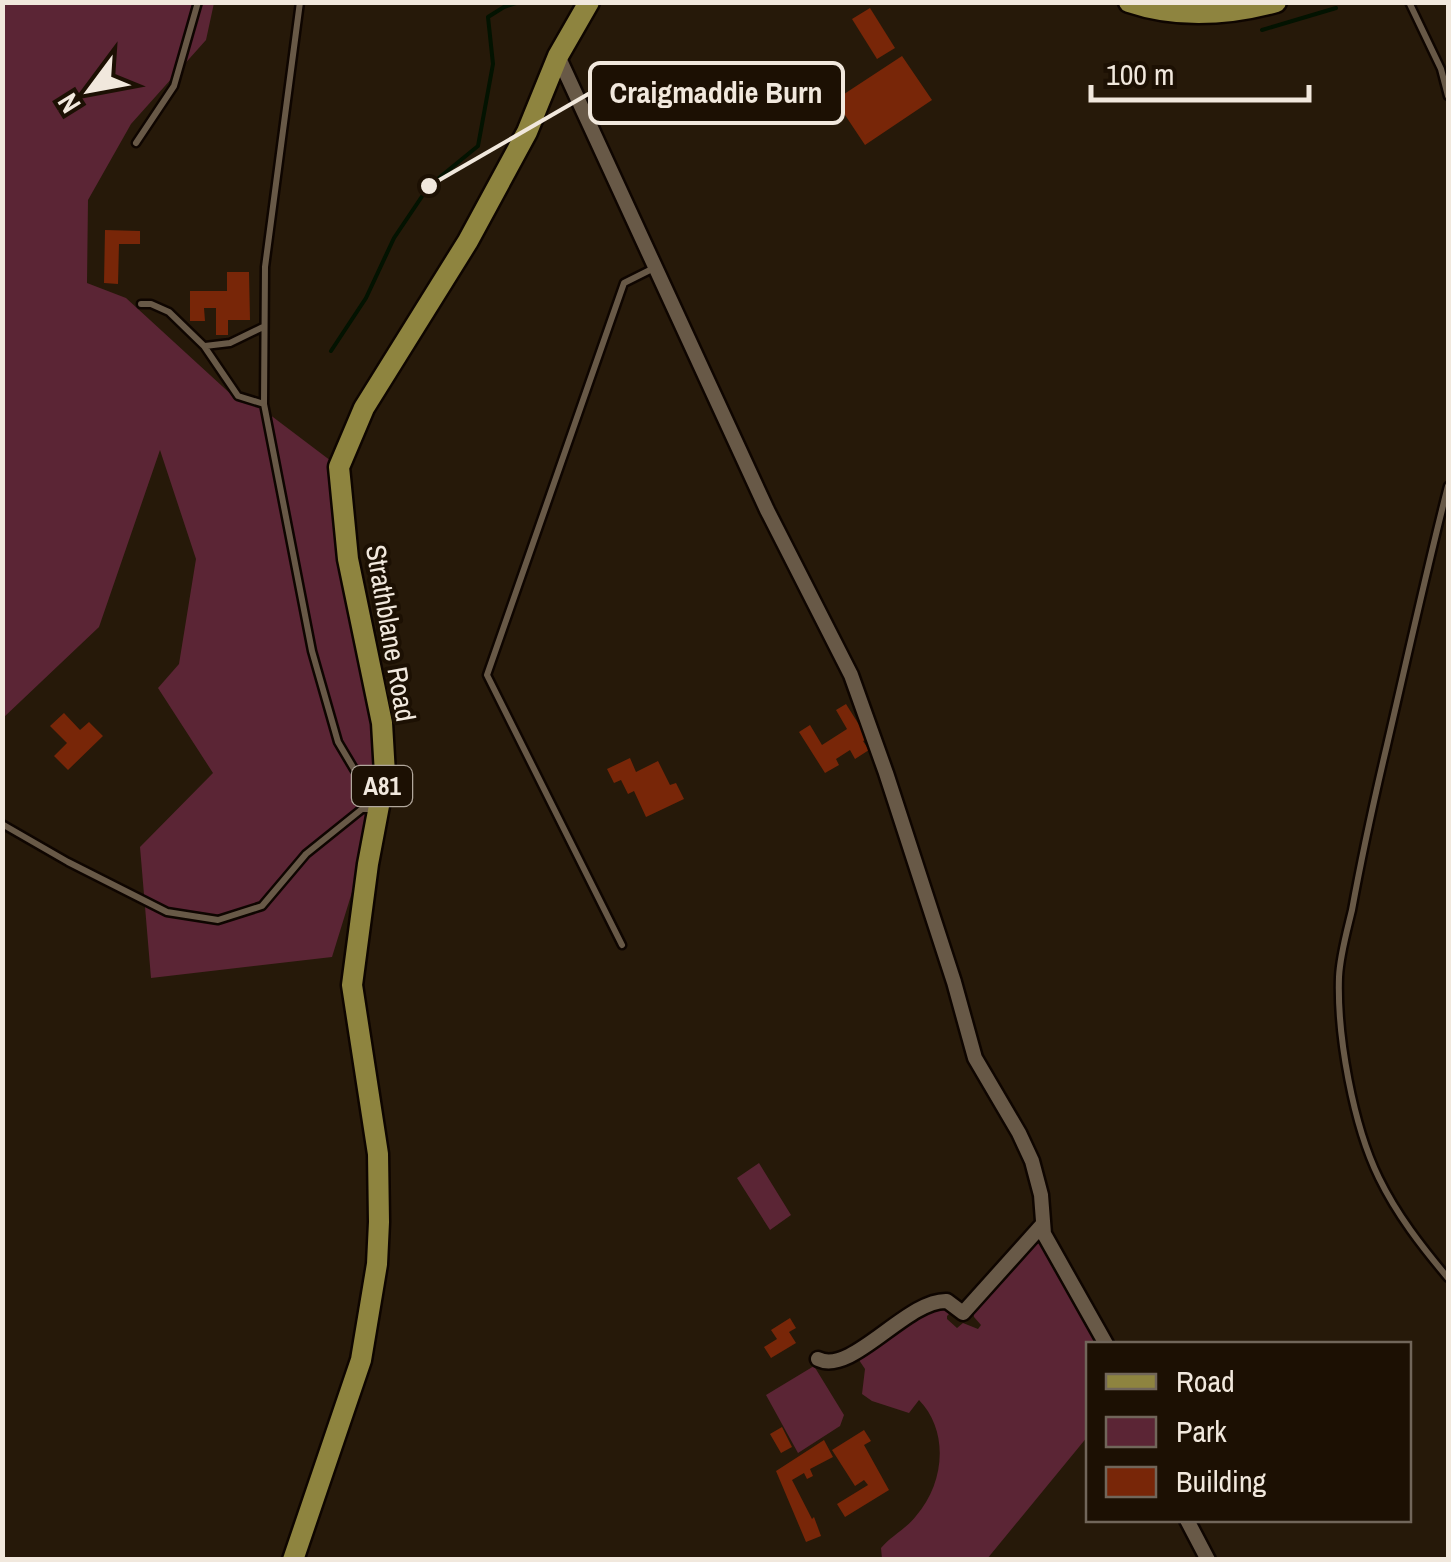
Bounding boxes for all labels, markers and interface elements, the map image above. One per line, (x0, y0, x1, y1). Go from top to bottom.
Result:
north arrow (40, 40, 140, 140)
scale bar (1091, 40, 1308, 102)
text: 100 m (1106, 54, 1174, 94)
callout: Craigmaddie Burn (590, 63, 843, 123)
text: Craigmaddie Burn (609, 72, 823, 112)
text: N (48, 86, 89, 120)
street label: Strathblane Road (357, 542, 425, 724)
road number: A81 (352, 766, 412, 806)
legend (1086, 1342, 1411, 1522)
text: Road (1176, 1361, 1235, 1401)
text: Park (1176, 1411, 1227, 1451)
text: Building (1176, 1461, 1267, 1501)

